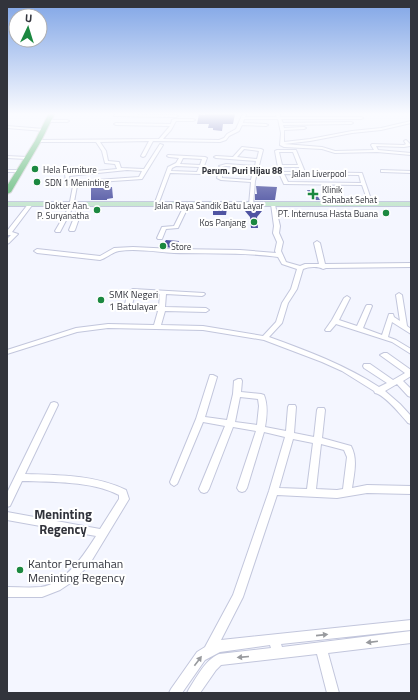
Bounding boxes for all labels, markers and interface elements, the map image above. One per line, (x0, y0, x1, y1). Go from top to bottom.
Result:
north arrow (8, 8, 48, 48)
text: U (25, 10, 33, 26)
place label: Hela Furniture (43, 163, 97, 176)
marker: Hela Furniture (30, 164, 40, 174)
district label: Perum. Puri Hijau 88 (202, 164, 282, 177)
street label: Jalan Liverpool (291, 167, 347, 180)
place label: SDN 1 Meninting (45, 176, 109, 189)
marker: SDN 1 Meninting (32, 177, 42, 187)
place label: Klinik Sahabat Sehat (322, 183, 378, 206)
marker: Klinik Sahabat Sehat (307, 188, 319, 200)
place label: Dokter Aan. P. Suryanatha (37, 199, 89, 222)
street label: Jalan Raya Sandik Batu Layar (154, 199, 264, 212)
marker: Dokter Aan. P. Suryanatha (92, 205, 102, 215)
place label: PT. Internusa Hasta Buana (278, 207, 378, 220)
marker: PT. Internusa Hasta Buana (381, 208, 391, 218)
place label: Kos Panjang (200, 216, 246, 229)
marker: Kos Panjang (249, 217, 259, 227)
place label: Store (171, 240, 192, 253)
marker: Store (158, 241, 168, 251)
place label: SMK Negeri 1 Batulayar (109, 287, 158, 314)
marker: SMK Negeri 1 Batulayar (96, 295, 106, 305)
district label: Meninting Regency (34, 504, 92, 539)
place label: Kantor Perumahan Meninting Regency (28, 554, 125, 587)
marker: Kantor Perumahan Meninting Regency (15, 565, 25, 575)
one-way arrow (316, 632, 328, 638)
one-way arrow (366, 639, 378, 645)
one-way arrow (237, 653, 249, 660)
one-way arrow (194, 656, 202, 667)

